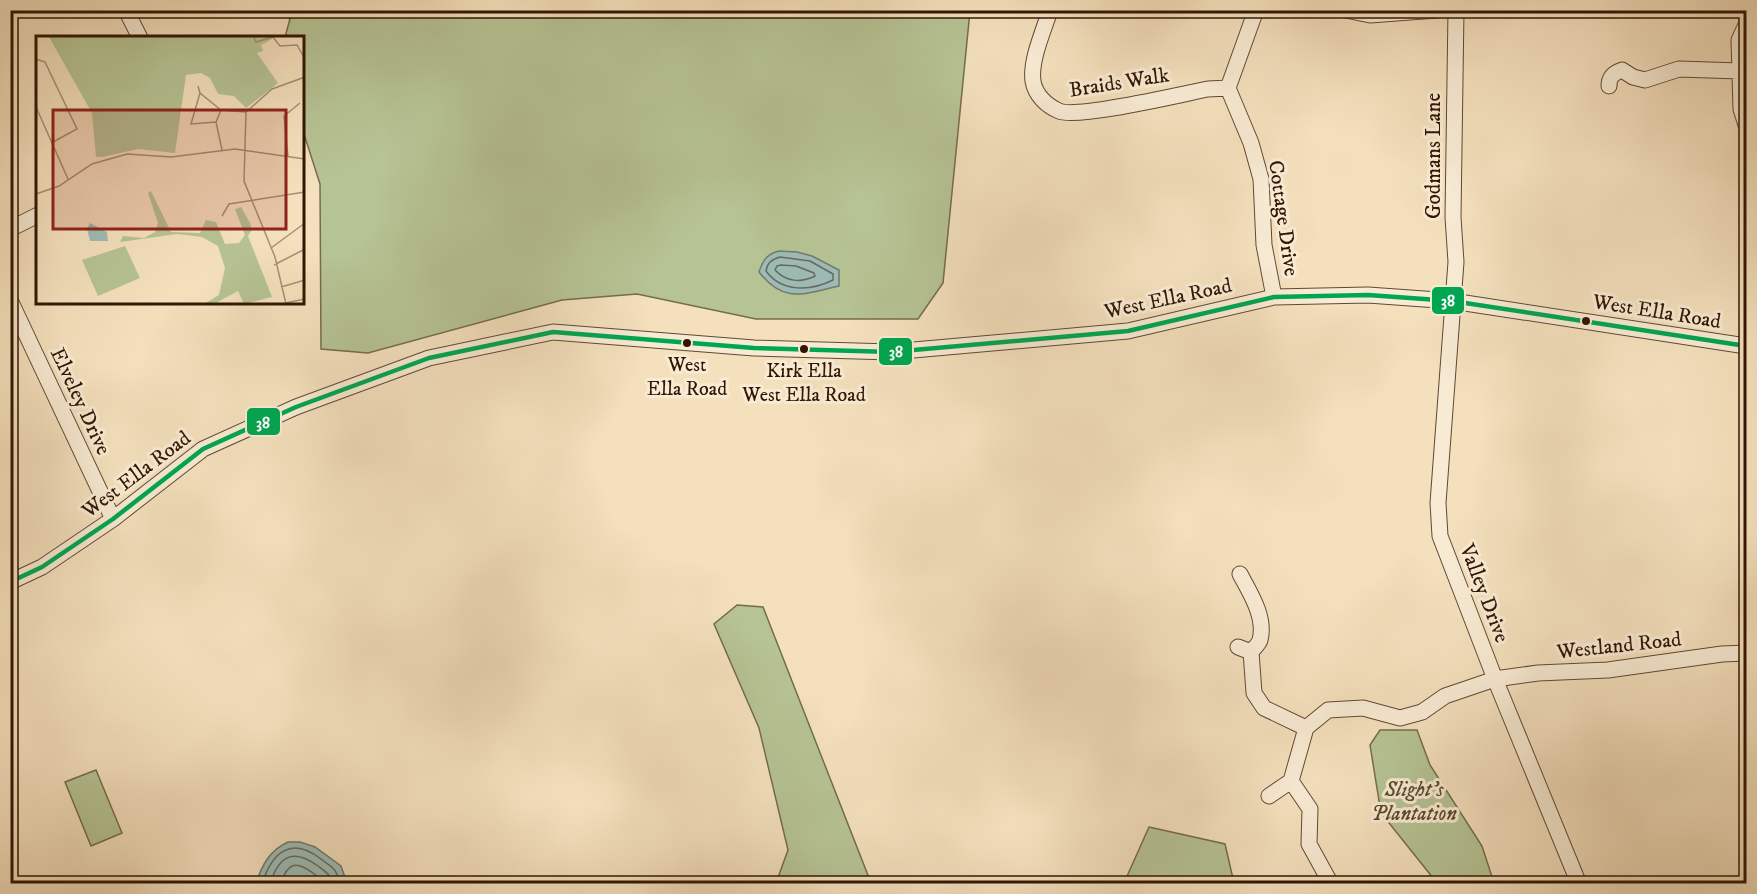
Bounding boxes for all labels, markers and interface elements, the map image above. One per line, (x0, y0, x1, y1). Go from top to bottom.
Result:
inset map (36, 36, 304, 304)
street label: Braids Walk (1067, 62, 1172, 104)
street label: Godmans Lane (1421, 93, 1447, 219)
street label: Cottage Drive (1262, 159, 1304, 278)
street label: West Ella Road (1101, 273, 1235, 325)
line badge: 38 (1431, 286, 1465, 315)
street label: West Ella Road (1590, 289, 1723, 335)
text: 38 (1441, 291, 1455, 311)
unlabelled marker (1580, 315, 1592, 327)
marker: West Ella Road (681, 337, 693, 349)
line badge: 38 (878, 337, 913, 366)
text: 38 (889, 342, 903, 362)
marker: Kirk Ella West Ella Road (798, 343, 810, 355)
street label: Elveley Drive (44, 344, 116, 459)
place label: West Ella Road (647, 353, 727, 402)
place label: Kirk Ella West Ella Road (741, 359, 866, 408)
line badge: 38 (246, 407, 281, 436)
text: 38 (256, 413, 270, 433)
street label: West Ella Road (76, 425, 197, 525)
street label: Valley Drive (1453, 540, 1515, 647)
street label: Westland Road (1554, 626, 1683, 666)
park label: Slight's Plantation (1371, 777, 1457, 827)

